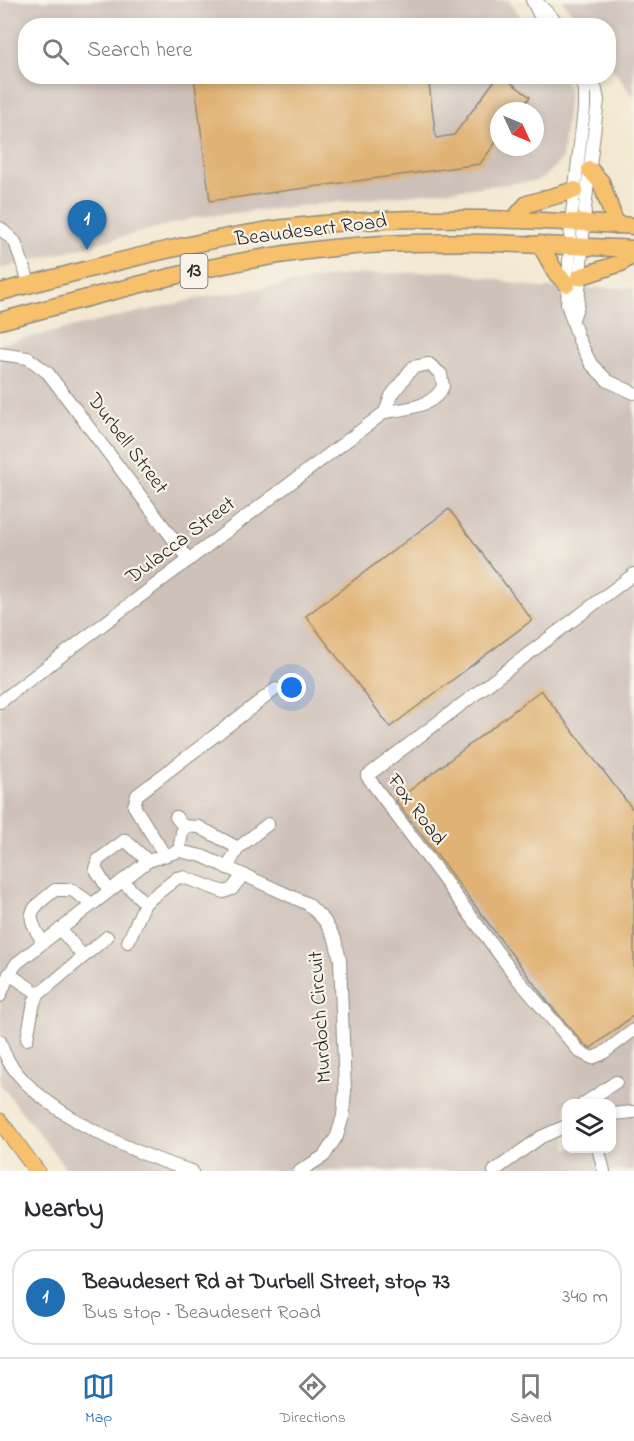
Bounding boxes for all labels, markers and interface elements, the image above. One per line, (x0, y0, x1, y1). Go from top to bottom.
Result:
search box (18, 18, 616, 84)
icon: search (39, 35, 72, 68)
text: Search here (87, 35, 192, 67)
north arrow (490, 102, 544, 156)
pin: 1 (68, 200, 106, 250)
street label: Beaudesert Road (232, 207, 389, 255)
road number: 13 (180, 254, 208, 288)
street label: Durbell Street (78, 386, 175, 501)
street label: Dulacca Street (119, 490, 242, 593)
your location (277, 673, 306, 702)
street label: Fox Road (378, 767, 453, 852)
street label: Murdoch Circuit (301, 950, 341, 1084)
map controls (562, 1099, 616, 1153)
button: layers (562, 1099, 616, 1153)
text: Nearby (24, 1191, 103, 1229)
text: Beaudesert Rd at Durbell Street, stop 73 (83, 1267, 450, 1299)
text: 1 (42, 1283, 49, 1312)
text: 340 m (562, 1283, 608, 1312)
text: Bus stop · Beaudesert Road (83, 1299, 321, 1328)
tab: Map (82, 1370, 115, 1430)
tab: Directions (279, 1370, 346, 1430)
tab: Saved (510, 1370, 552, 1430)

